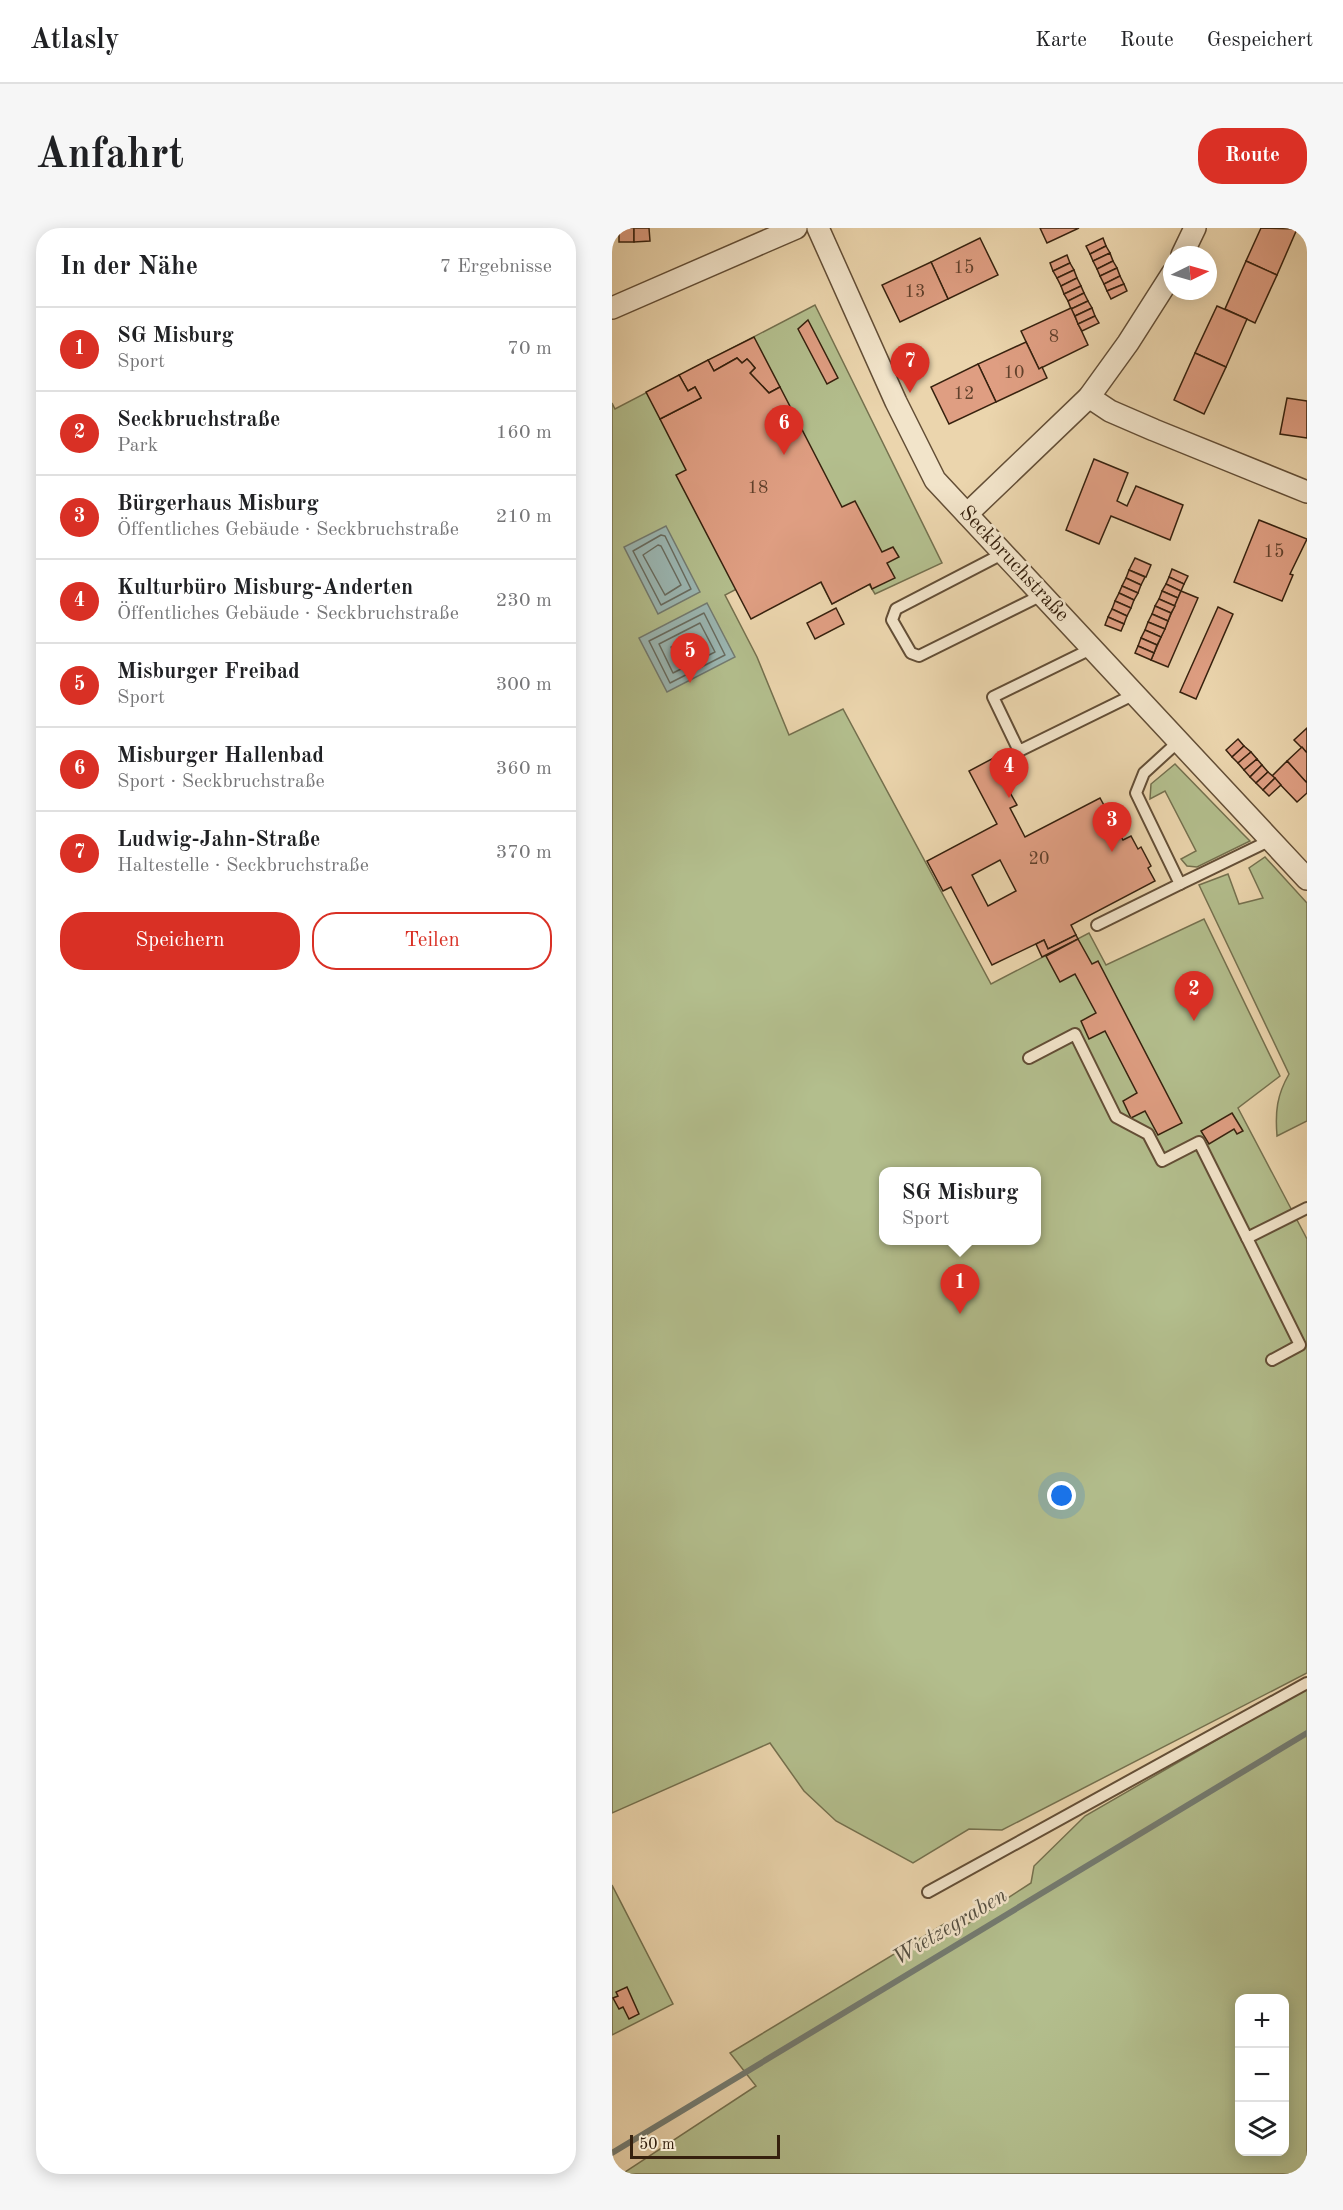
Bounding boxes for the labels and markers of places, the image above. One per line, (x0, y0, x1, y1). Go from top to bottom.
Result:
pin: 7 (890, 344, 930, 393)
pin: 6 (764, 406, 804, 455)
pin: 5 (670, 634, 710, 683)
pin: 4 (990, 748, 1028, 798)
pin: 3 (1092, 802, 1132, 852)
pin: 2 (1174, 972, 1214, 1021)
pin: 1 (940, 1264, 980, 1314)

